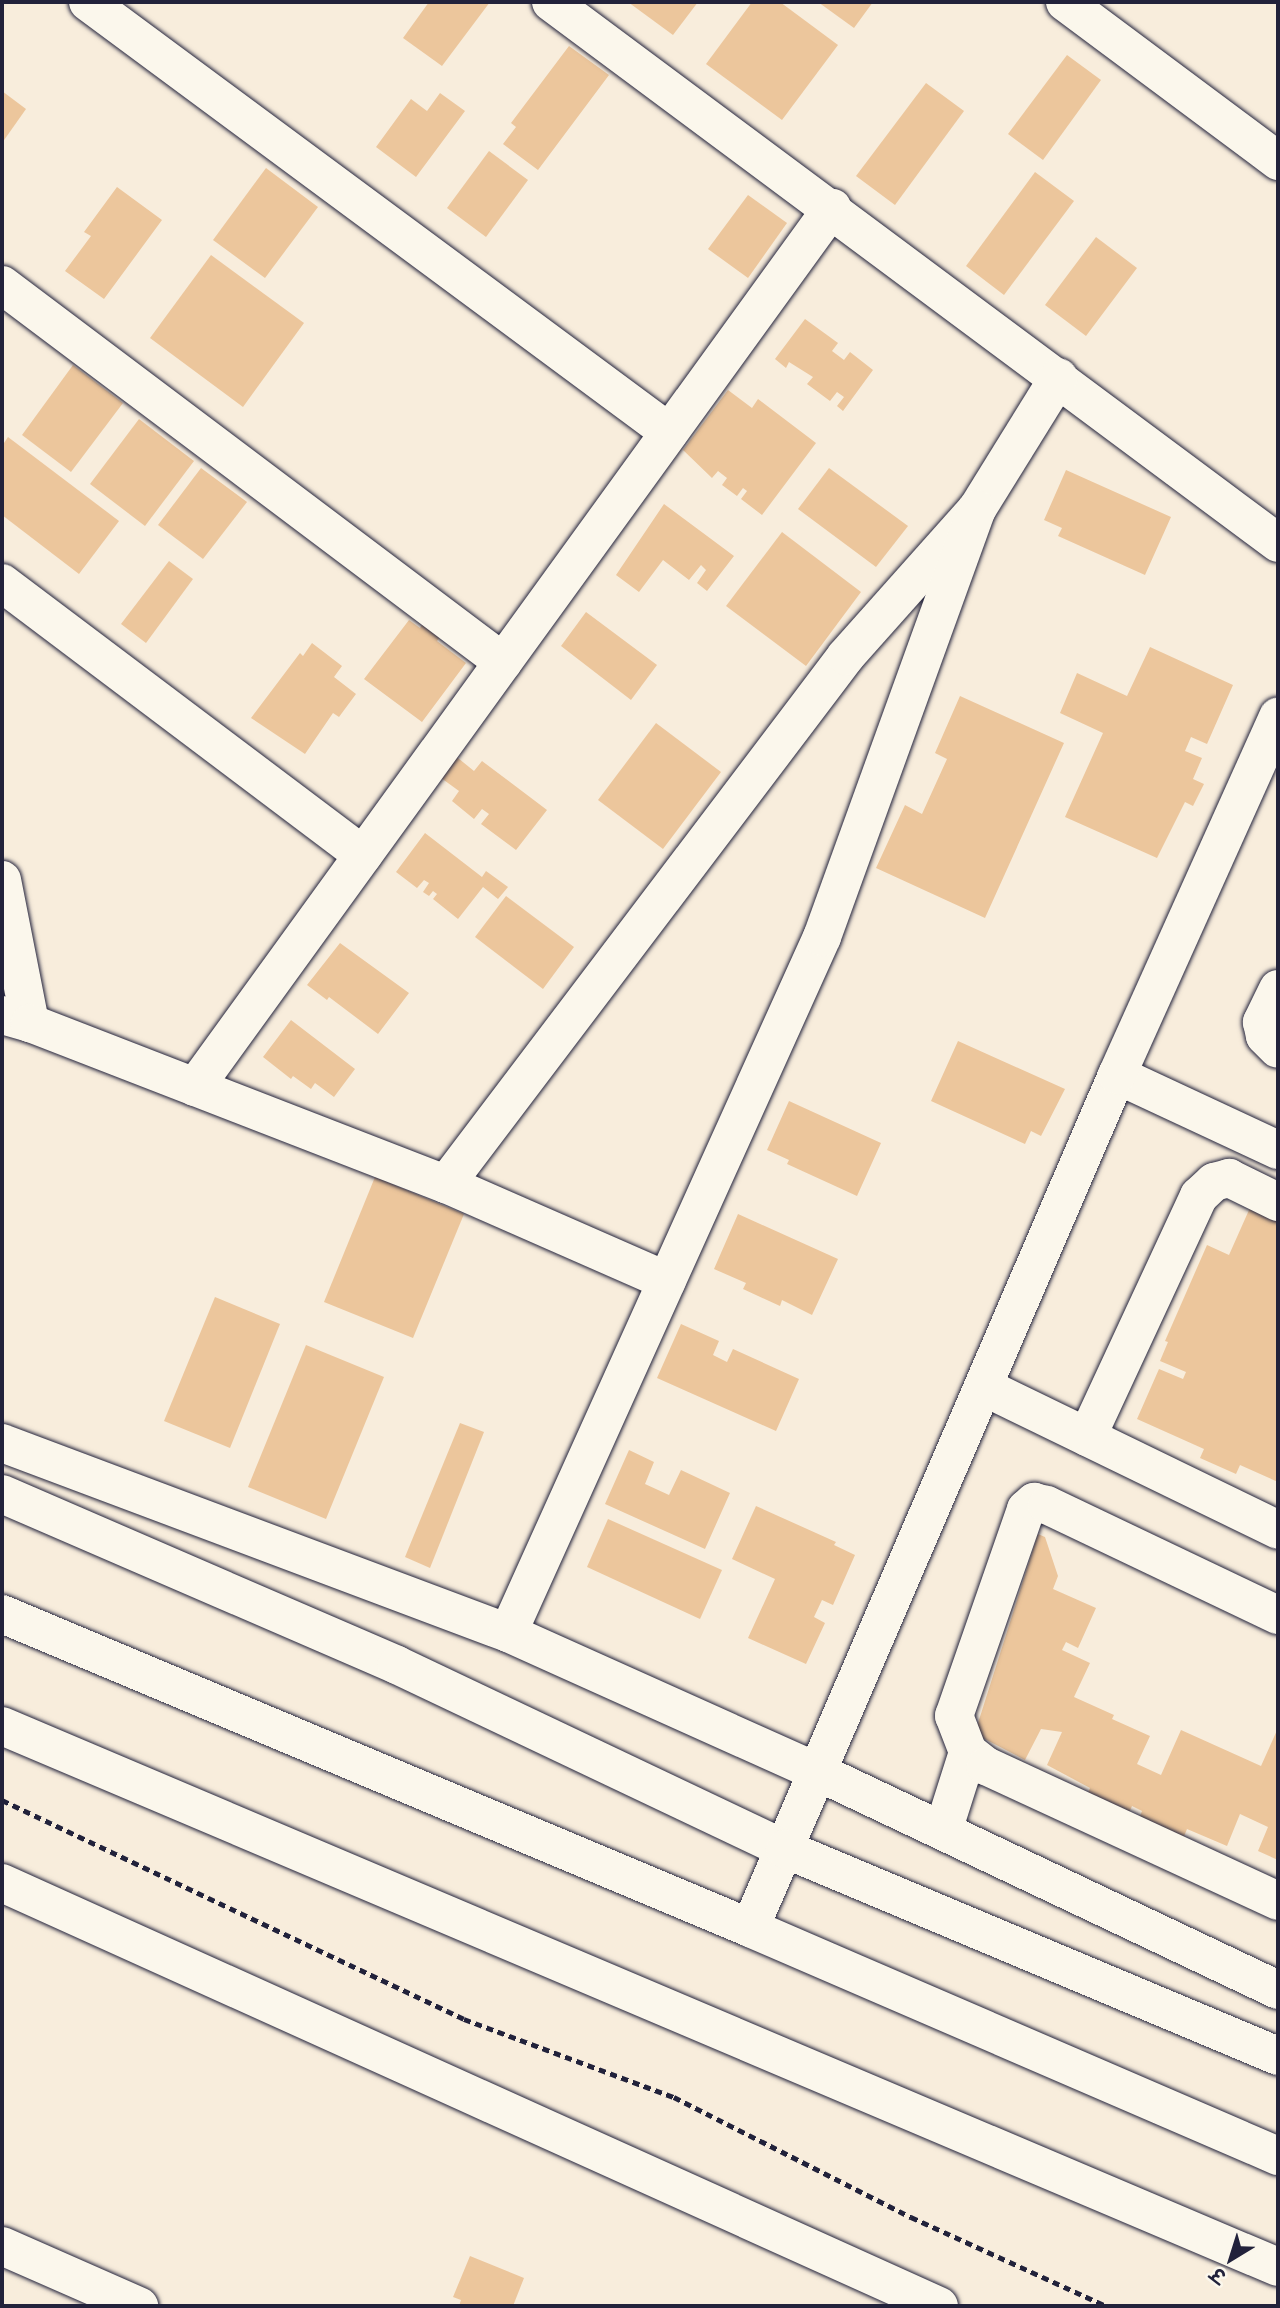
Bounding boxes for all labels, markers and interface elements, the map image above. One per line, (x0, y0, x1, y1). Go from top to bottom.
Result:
north arrow (1196, 2224, 1266, 2294)
text: उ (1205, 2262, 1230, 2290)

